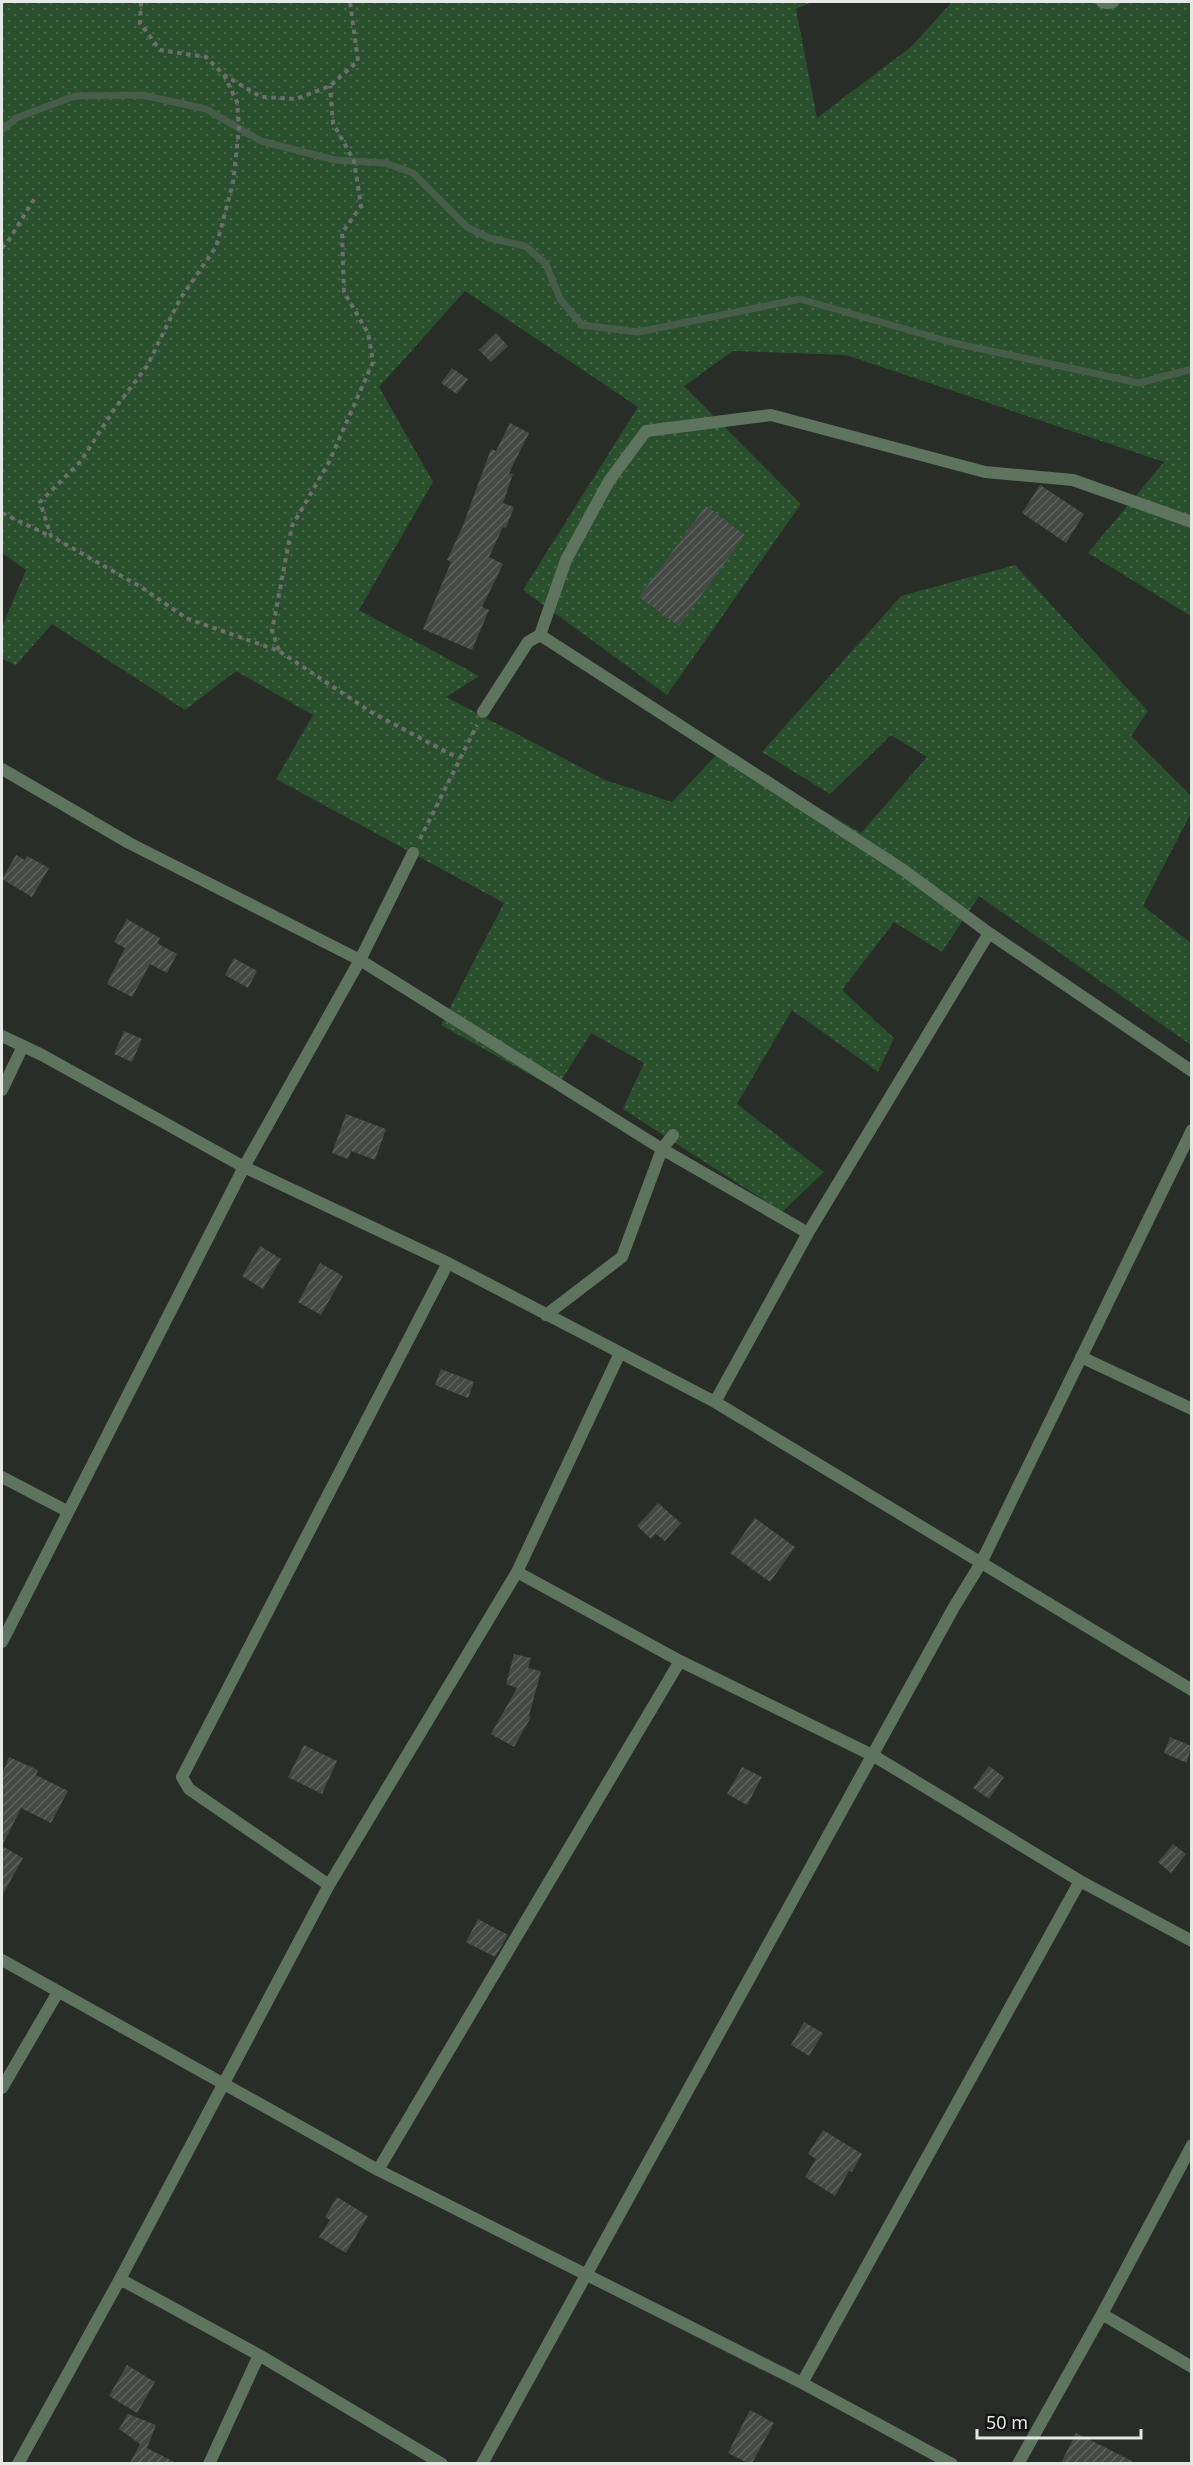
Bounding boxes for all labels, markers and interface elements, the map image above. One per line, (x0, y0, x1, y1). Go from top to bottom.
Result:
scale bar (977, 2402, 1140, 2440)
text: 50 m (986, 2410, 1028, 2434)

